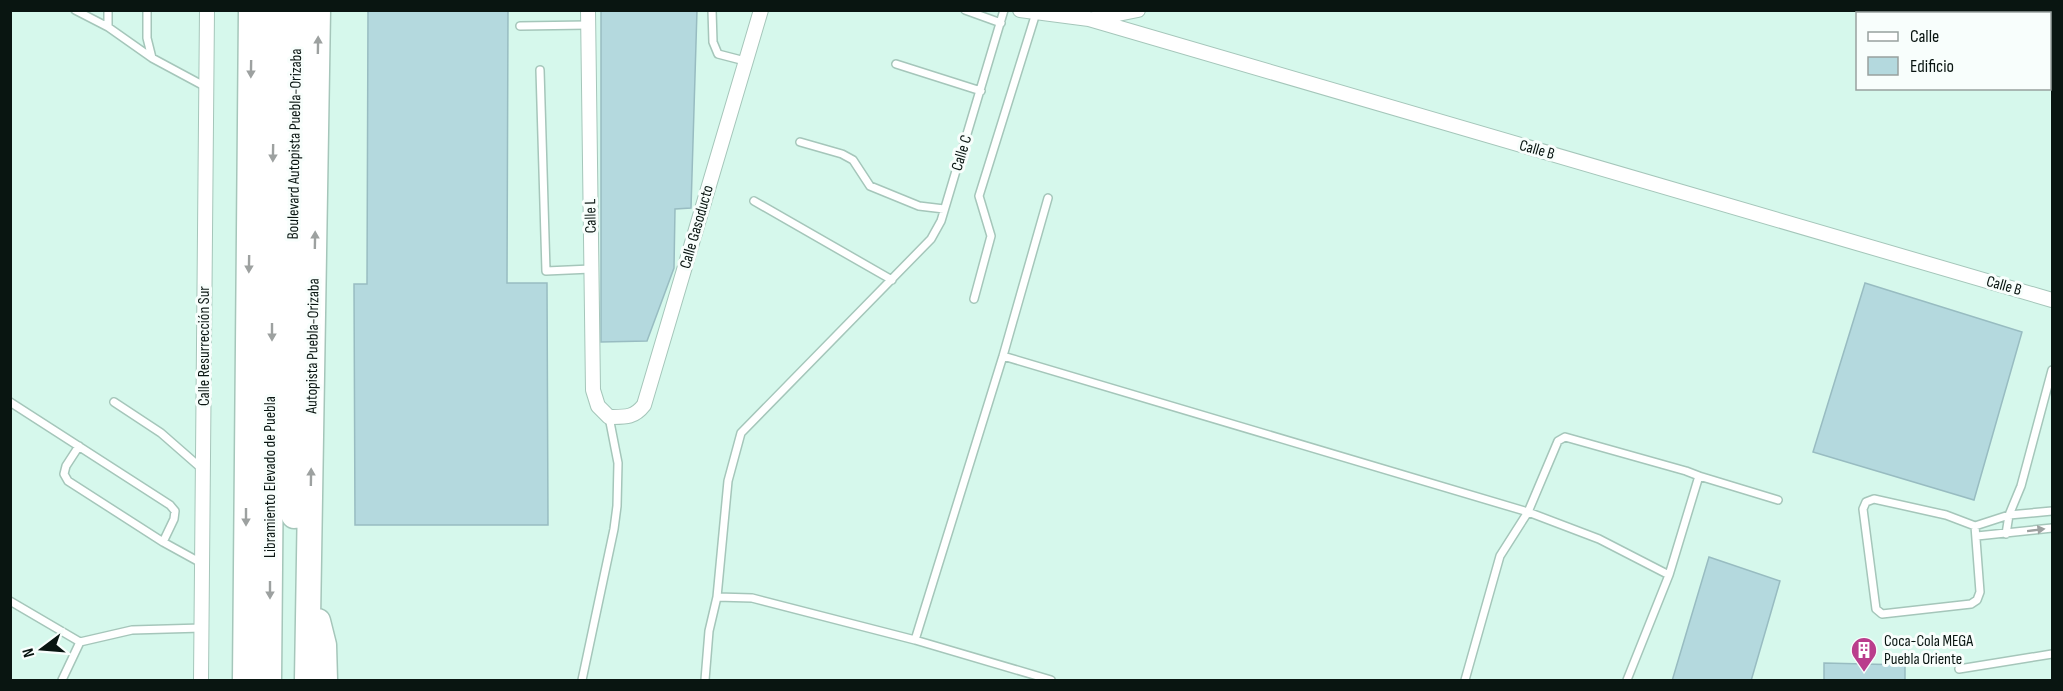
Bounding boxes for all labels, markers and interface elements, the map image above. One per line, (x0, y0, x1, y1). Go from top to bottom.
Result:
legend (1856, 12, 2051, 90)
text: Calle (1910, 26, 1939, 47)
one-way arrow (313, 36, 323, 55)
street label: Boulevard Autopista Puebla-Orizaba (284, 48, 306, 240)
text: Edificio (1910, 56, 1954, 77)
one-way arrow (246, 59, 255, 78)
street label: Calle C (948, 133, 976, 173)
street label: Calle B (1517, 136, 1557, 164)
one-way arrow (268, 143, 278, 162)
street label: Calle Gasoducto (676, 183, 718, 271)
street label: Calle L (581, 199, 601, 233)
one-way arrow (310, 231, 319, 250)
one-way arrow (244, 254, 254, 273)
street label: Calle B (1984, 272, 2024, 300)
street label: Autopista Puebla-Orizaba (302, 278, 324, 415)
street label: Calle Resurrección Sur (195, 286, 214, 406)
one-way arrow (267, 323, 277, 342)
street label: Libramiento Elevado de Puebla (261, 396, 280, 558)
one-way arrow (306, 468, 316, 487)
one-way arrow (242, 507, 251, 526)
one-way arrow (2026, 525, 2045, 535)
one-way arrow (265, 581, 274, 600)
north arrow (12, 619, 72, 679)
place label: Coca-Cola MEGA Puebla Oriente (1884, 632, 1973, 669)
building icon: Coca-Cola MEGA Puebla Oriente (1849, 635, 1879, 673)
text: N (19, 646, 39, 659)

